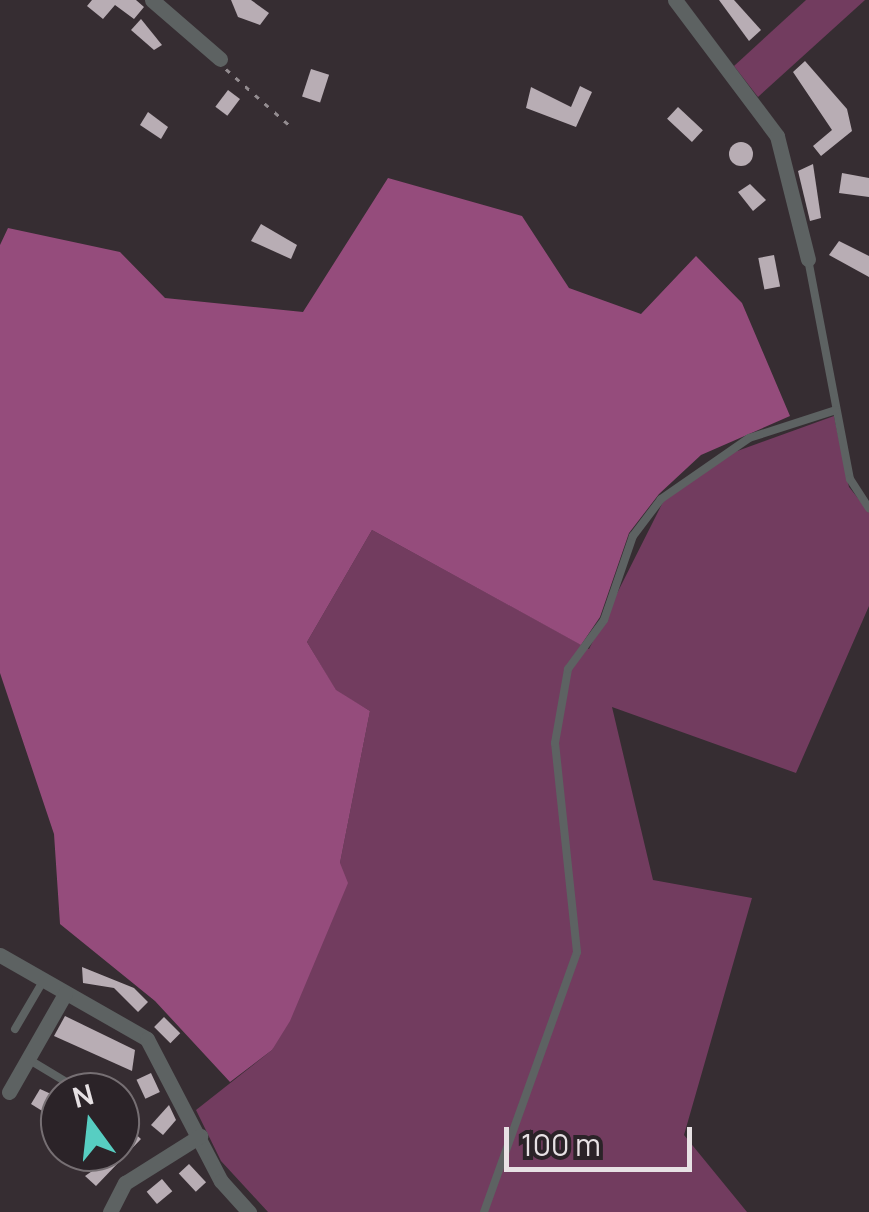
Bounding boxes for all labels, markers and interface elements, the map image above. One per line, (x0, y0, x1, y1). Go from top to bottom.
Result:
north arrow (40, 1072, 140, 1172)
text: N (68, 1074, 97, 1116)
scale bar (509, 1107, 696, 1169)
text: 100 m (521, 1124, 601, 1165)

